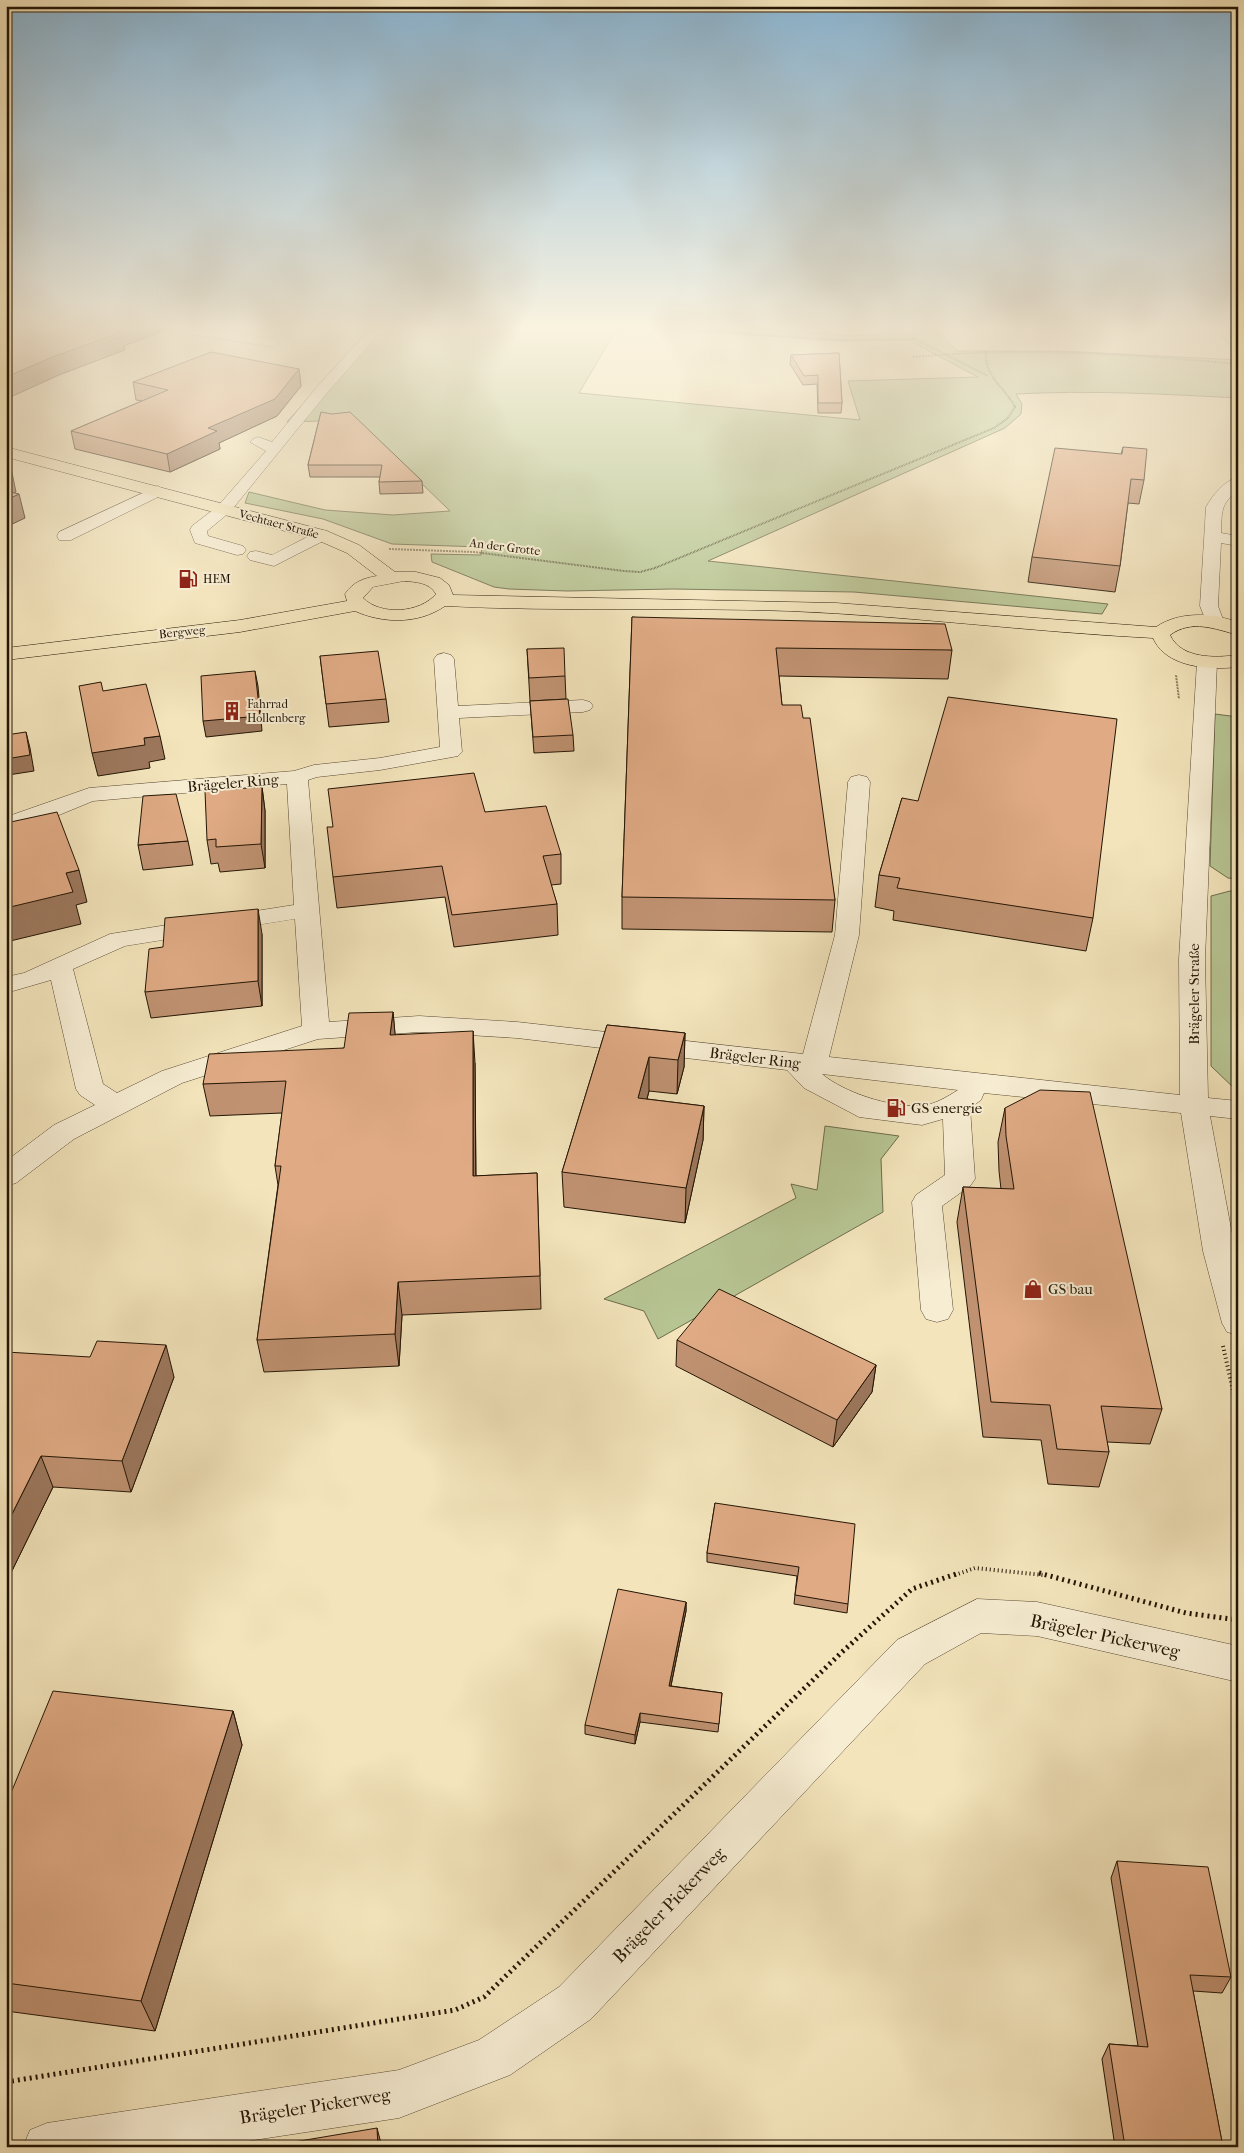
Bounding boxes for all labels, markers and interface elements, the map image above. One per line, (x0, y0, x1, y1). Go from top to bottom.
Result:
street label: Vechtaer Straße (237, 506, 320, 541)
street label: An der Grotte (468, 536, 541, 558)
fuel station icon: HEM (177, 568, 199, 590)
place label: HEM (203, 572, 231, 586)
street label: Bergweg (158, 623, 206, 641)
place label: Fahrrad Hollenberg (247, 697, 306, 725)
building icon: Fahrrad Hollenberg (221, 700, 243, 722)
street label: Brägeler Ring (187, 770, 280, 796)
street label: Brägeler Straße (1185, 943, 1203, 1045)
street label: Brägeler Ring (708, 1043, 802, 1073)
fuel station icon: GS energie (885, 1097, 907, 1119)
place label: GS energie (911, 1099, 983, 1117)
shop icon: GS bau (1022, 1278, 1044, 1300)
place label: GS bau (1048, 1280, 1093, 1298)
street label: Brägeler Pickerweg (1028, 1610, 1182, 1663)
street label: Brägeler Pickerweg (609, 1843, 730, 1968)
street label: Brägeler Pickerweg (238, 2084, 392, 2129)

